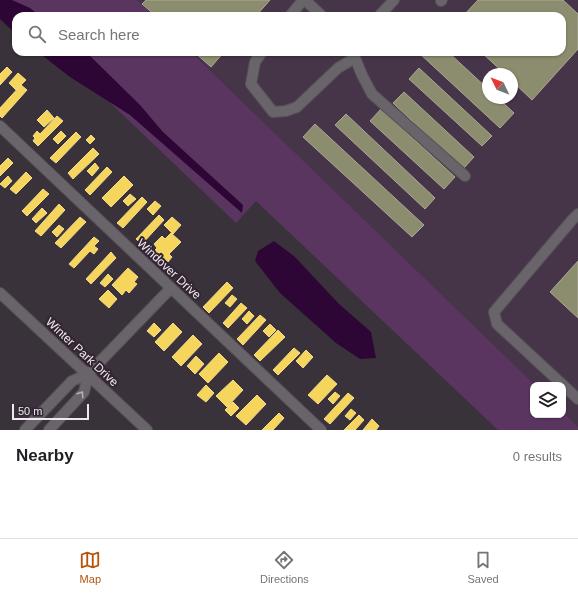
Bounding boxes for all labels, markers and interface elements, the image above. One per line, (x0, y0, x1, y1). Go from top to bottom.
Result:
search box (12, 12, 566, 56)
icon: search (26, 23, 48, 45)
text: Search here (58, 26, 140, 43)
north arrow (482, 68, 518, 104)
street label: Windover Drive (134, 236, 204, 302)
street label: Winter Park Drive (43, 315, 121, 389)
map controls (530, 382, 566, 418)
button: layers (530, 382, 566, 418)
one-way arrow (76, 391, 83, 398)
scale bar (12, 402, 89, 421)
text: 50 m (18, 405, 42, 417)
text: Nearby (16, 446, 74, 465)
text: 0 results (513, 449, 562, 464)
tab: Map (79, 549, 101, 585)
tab: Directions (260, 549, 309, 585)
tab: Saved (467, 549, 499, 585)

